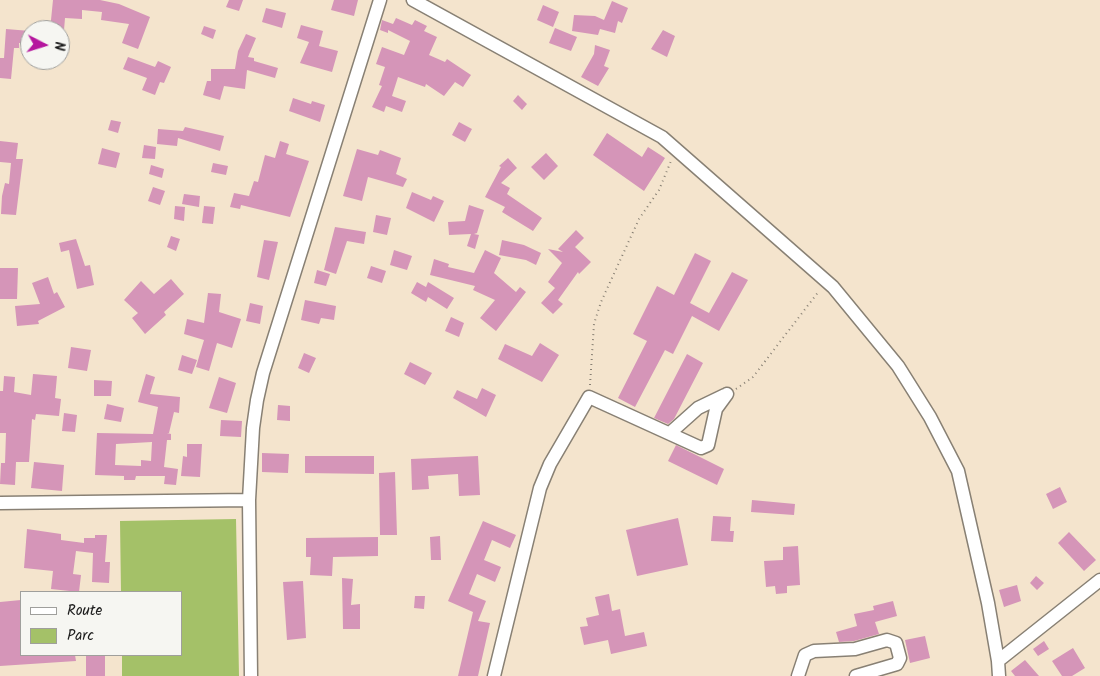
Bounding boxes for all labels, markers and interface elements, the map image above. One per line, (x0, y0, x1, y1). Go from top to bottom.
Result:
north arrow (20, 20, 70, 70)
text: N (48, 41, 70, 52)
legend (20, 591, 182, 656)
text: Route (67, 599, 102, 623)
text: Parc (67, 624, 94, 648)

